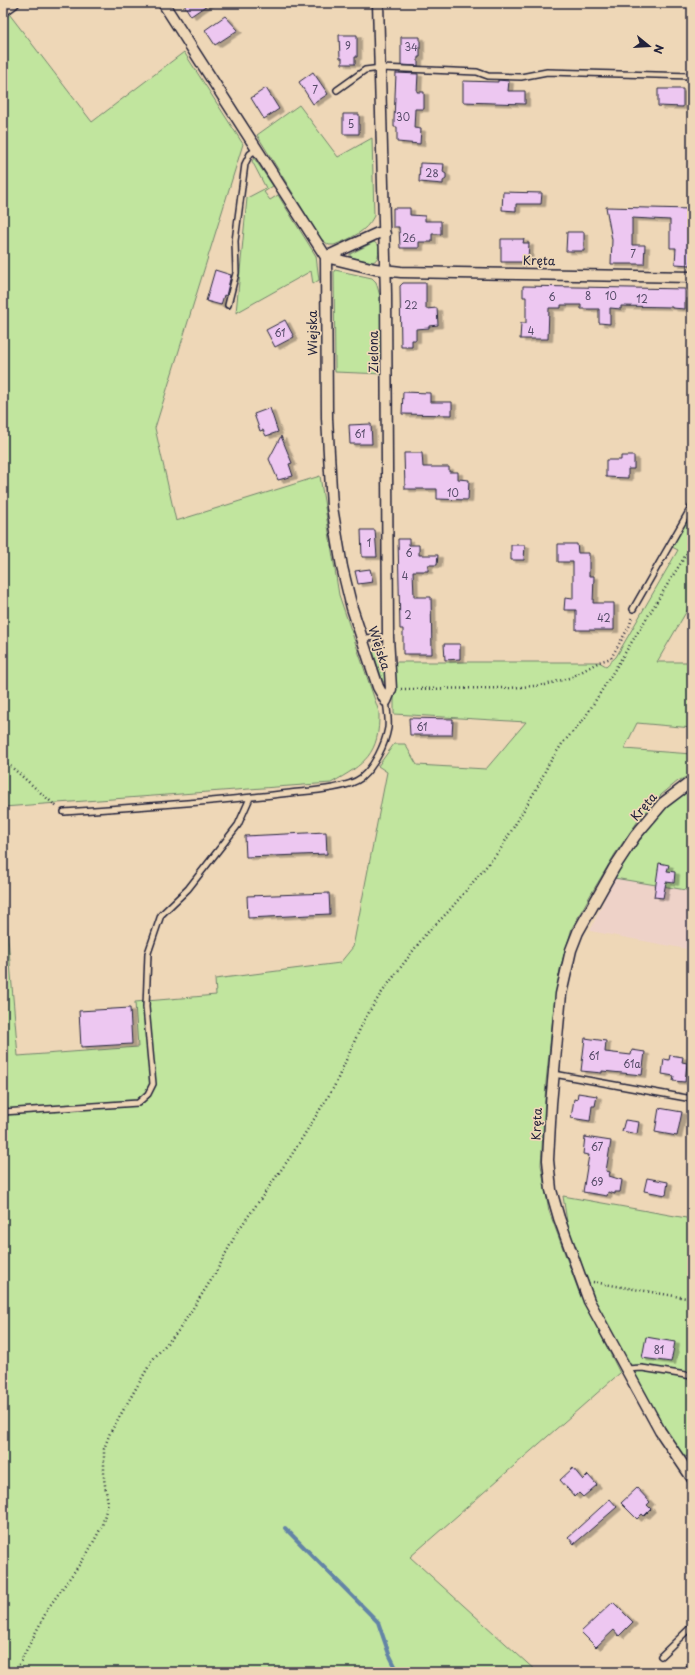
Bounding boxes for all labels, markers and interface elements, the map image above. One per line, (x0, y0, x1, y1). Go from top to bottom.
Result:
north arrow (629, 26, 669, 66)
house number: 9 (345, 38, 351, 53)
house number: 34 (404, 39, 418, 54)
text: N (649, 42, 668, 56)
house number: 7 (312, 82, 318, 97)
house number: 30 (396, 109, 410, 124)
house number: 5 (348, 116, 354, 131)
house number: 28 (425, 165, 439, 180)
house number: 26 (402, 230, 416, 245)
house number: 7 (630, 246, 636, 261)
street label: Kręta (523, 251, 556, 269)
house number: 8 (585, 288, 591, 303)
house number: 10 (605, 288, 617, 303)
house number: 6 (548, 289, 556, 304)
house number: 12 (636, 291, 648, 306)
house number: 22 (404, 297, 418, 312)
street label: Wiejska (303, 310, 321, 356)
house number: 4 (528, 323, 535, 338)
house number: 61 (274, 325, 286, 340)
street label: Zielona (364, 330, 382, 373)
house number: 61 (354, 426, 366, 441)
house number: 10 (447, 485, 459, 500)
house number: 1 (367, 535, 371, 550)
house number: 6 (405, 545, 413, 560)
house number: 4 (402, 568, 409, 583)
house number: 2 (404, 607, 412, 622)
house number: 42 (597, 610, 611, 625)
street label: Wiejska (364, 623, 396, 673)
house number: 61 (416, 719, 428, 734)
street label: Kręta (626, 788, 661, 824)
house number: 61 (588, 1048, 600, 1063)
house number: 61a (623, 1056, 641, 1071)
street label: Kręta (526, 1107, 546, 1141)
house number: 67 (591, 1139, 603, 1154)
house number: 69 (591, 1174, 603, 1189)
house number: 81 (654, 1342, 664, 1357)

